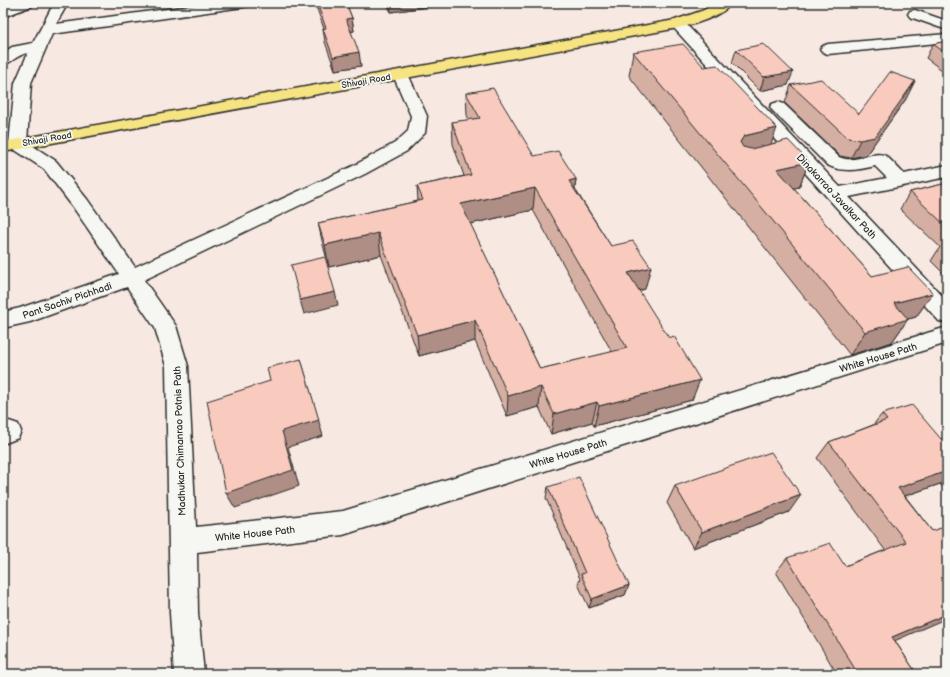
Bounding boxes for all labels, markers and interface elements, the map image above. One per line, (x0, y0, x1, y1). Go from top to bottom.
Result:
street label: Shivaji Road (341, 72, 392, 91)
street label: Shivaji Road (22, 130, 73, 149)
street label: Dinakarrao Javalkar Path (794, 152, 879, 242)
street label: Pant Sachiv Pichhadi (21, 280, 114, 322)
street label: White House Path (838, 340, 919, 375)
street label: Madhukar Chimanrao Potnis Path (171, 365, 189, 516)
street label: White House Path (528, 436, 609, 471)
street label: White House Path (215, 524, 296, 544)

